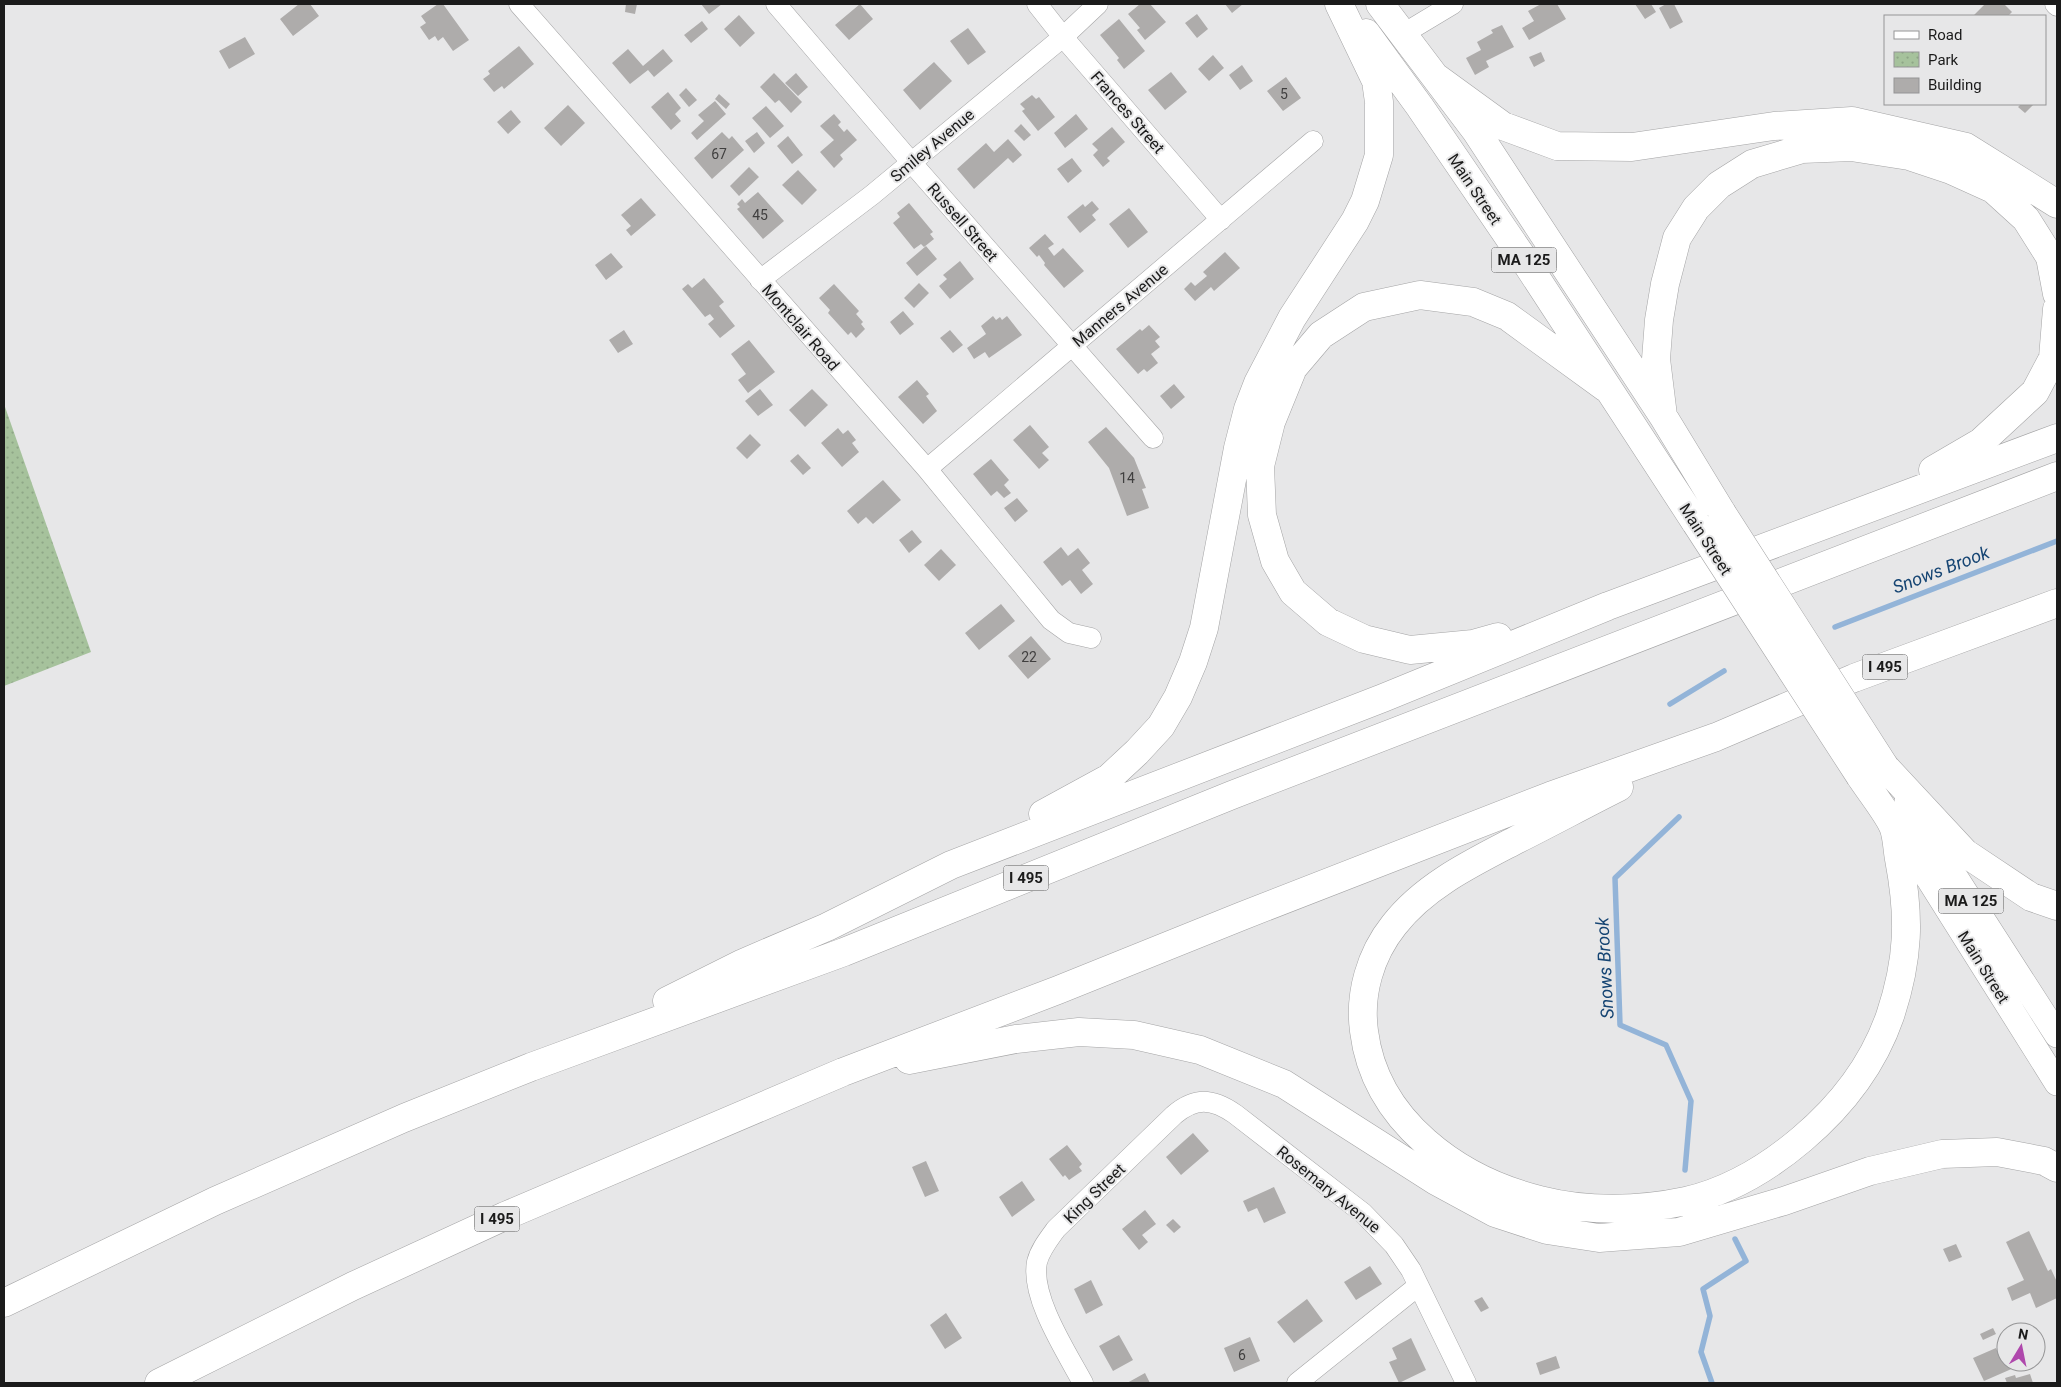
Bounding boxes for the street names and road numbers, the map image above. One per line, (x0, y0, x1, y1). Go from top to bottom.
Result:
street label: Frances Street (1087, 67, 1168, 157)
street label: Smiley Avenue (887, 105, 978, 186)
street label: Main Street (1444, 150, 1505, 228)
street label: Russell Street (923, 179, 1002, 265)
road number: MA 125 (1492, 248, 1556, 272)
street label: Manners Avenue (1069, 260, 1172, 351)
street label: Montclair Road (758, 280, 843, 374)
street label: Main Street (1675, 500, 1736, 579)
road number: I 495 (1862, 654, 1908, 680)
road number: I 495 (1004, 866, 1048, 890)
road number: MA 125 (1938, 888, 2004, 914)
street label: Main Street (1954, 928, 2013, 1007)
street label: Rosemary Avenue (1273, 1142, 1384, 1237)
street label: King Street (1060, 1159, 1129, 1227)
road number: I 495 (474, 1206, 520, 1232)

